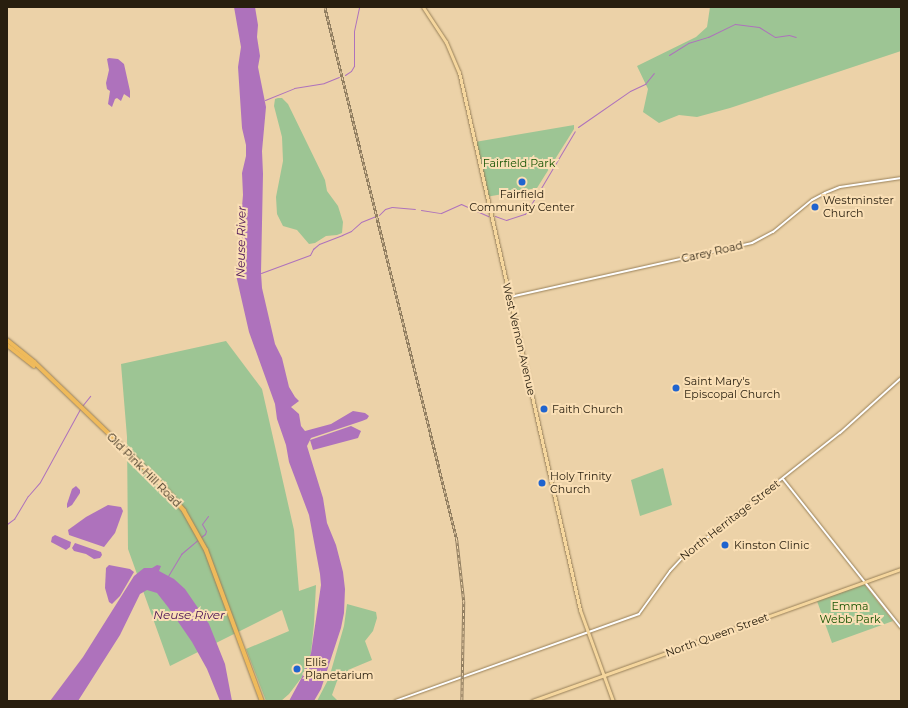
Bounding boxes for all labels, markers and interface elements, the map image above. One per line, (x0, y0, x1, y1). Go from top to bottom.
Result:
park label: Fairfield Park (483, 156, 555, 170)
marker: Fairfield Community Center (517, 177, 527, 187)
place label: Fairfield Community Center (469, 188, 575, 214)
place label: Westminster Church (823, 194, 894, 220)
marker: Westminster Church (810, 202, 820, 212)
water label: Neuse River (233, 206, 249, 278)
street label: Carey Road (680, 239, 744, 265)
street label: West Vernon Avenue (500, 281, 538, 397)
place label: Saint Mary's Episcopal Church (684, 375, 780, 401)
marker: Saint Mary's Episcopal Church (671, 383, 681, 393)
place label: Faith Church (552, 402, 623, 416)
marker: Faith Church (539, 404, 549, 414)
street label: Old Pink Hill Road (104, 430, 184, 510)
place label: Holy Trinity Church (550, 470, 611, 496)
street label: North Herritage Street (677, 477, 783, 563)
marker: Holy Trinity Church (537, 478, 547, 488)
place label: Kinston Clinic (734, 538, 809, 552)
marker: Kinston Clinic (719, 539, 731, 551)
park label: Emma Webb Park (819, 600, 881, 626)
water label: Neuse River (153, 608, 225, 622)
street label: North Queen Street (664, 610, 770, 660)
place label: Ellis Planetarium (305, 656, 374, 682)
marker: Ellis Planetarium (292, 664, 302, 674)

